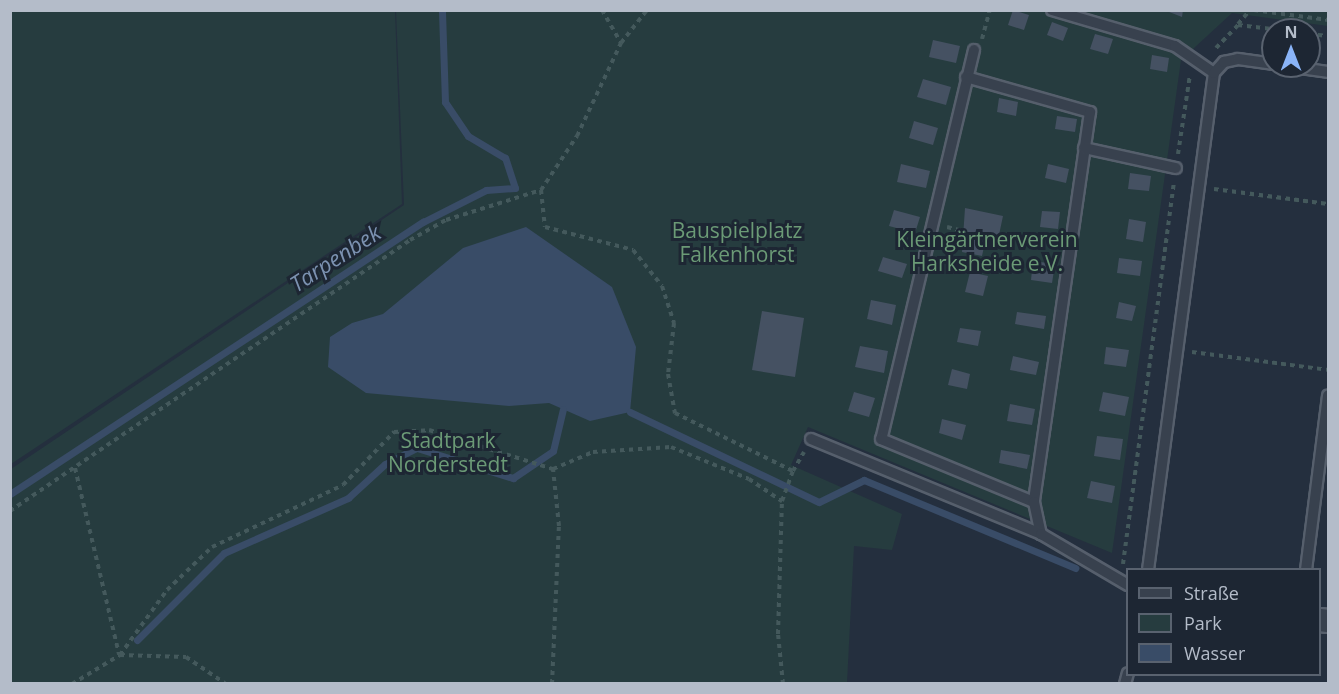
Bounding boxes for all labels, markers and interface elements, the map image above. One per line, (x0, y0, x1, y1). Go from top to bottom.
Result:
north arrow (1261, 18, 1321, 78)
text: N (1284, 21, 1298, 43)
park label: Bauspielplatz Falkenhorst (672, 217, 802, 267)
water label: Tarpenbek (285, 219, 385, 297)
park label: Kleingärtnerverein Harksheide e.V. (896, 226, 1078, 276)
park label: Stadtpark Norderstedt (388, 427, 508, 477)
legend (1126, 568, 1321, 676)
text: Straße (1184, 581, 1239, 605)
text: Park (1184, 611, 1222, 635)
text: Wasser (1184, 641, 1245, 665)

